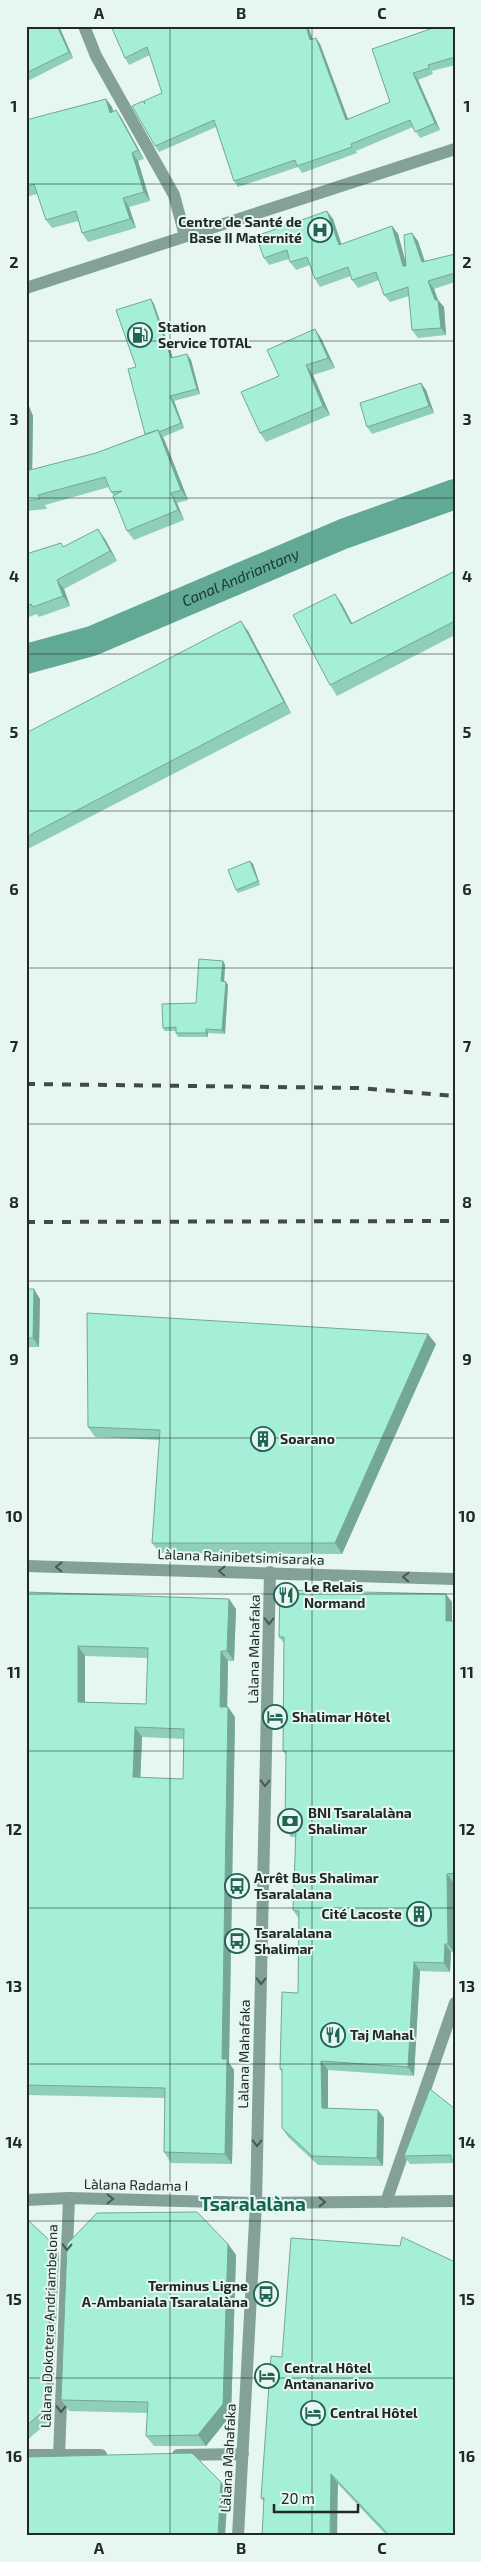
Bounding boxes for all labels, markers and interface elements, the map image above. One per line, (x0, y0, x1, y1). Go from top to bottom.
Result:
text: A (94, 3, 105, 22)
text: B (236, 3, 246, 22)
text: C (377, 3, 387, 22)
text: 1 (11, 96, 17, 115)
text: 1 (464, 96, 470, 115)
place label: Centre de Santé de Base II Maternité (178, 213, 302, 246)
hospital icon: Centre de Santé de Base II Maternité (307, 217, 333, 243)
text: 2 (9, 252, 19, 271)
text: 2 (462, 252, 472, 271)
place label: Station Service TOTAL (158, 318, 252, 351)
fuel station icon: Station Service TOTAL (127, 322, 153, 348)
text: 3 (9, 409, 19, 428)
text: 3 (462, 409, 472, 428)
water label: Canal Andriantany (179, 544, 302, 610)
text: 4 (9, 566, 19, 585)
text: 4 (462, 566, 472, 585)
text: 5 (10, 722, 19, 741)
text: 5 (463, 722, 472, 741)
text: 6 (9, 879, 19, 898)
text: 6 (462, 879, 472, 898)
text: 7 (10, 1036, 19, 1055)
text: 7 (463, 1036, 472, 1055)
text: 8 (9, 1192, 19, 1211)
text: 8 (462, 1192, 472, 1211)
text: 9 (9, 1349, 19, 1368)
text: 9 (462, 1349, 472, 1368)
building icon: Soarano (250, 1426, 276, 1452)
place label: Soarano (280, 1430, 335, 1447)
text: 10 (5, 1506, 23, 1525)
text: 10 (458, 1506, 476, 1525)
street label: Làlana Rainibetsimisaraka (157, 1545, 325, 1568)
one-way arrow (55, 1562, 62, 1572)
one-way arrow (217, 1566, 225, 1576)
one-way arrow (402, 1572, 410, 1583)
place label: Le Relais Normand (304, 1578, 365, 1611)
restaurant icon: Le Relais Normand (273, 1582, 299, 1608)
street label: Làlana Mahafaka (244, 1594, 263, 1704)
one-way arrow (264, 1618, 274, 1625)
text: 11 (7, 1662, 21, 1681)
text: 11 (460, 1662, 474, 1681)
hotel icon: Shalimar Hôtel (262, 1704, 288, 1730)
place label: Shalimar Hôtel (292, 1708, 391, 1725)
one-way arrow (260, 1780, 271, 1788)
place label: BNI Tsaralalàna Shalimar (308, 1804, 412, 1837)
bank icon: BNI Tsaralalàna Shalimar (277, 1808, 303, 1834)
text: 12 (6, 1819, 22, 1838)
text: 12 (459, 1819, 475, 1838)
place label: Arrêt Bus Shalimar Tsaralalana (254, 1869, 379, 1902)
bus stop icon: Arrêt Bus Shalimar Tsaralalana (224, 1873, 250, 1899)
building icon: Cité Lacoste (406, 1901, 432, 1927)
place label: Cité Lacoste (321, 1905, 402, 1922)
place label: Tsaralalana Shalimar (254, 1924, 332, 1957)
bus stop icon: Tsaralalana Shalimar (224, 1928, 250, 1954)
text: 13 (6, 1976, 22, 1995)
text: 13 (459, 1976, 475, 1995)
one-way arrow (256, 1978, 266, 1985)
street label: Làlana Mahafaka (234, 1999, 253, 2109)
restaurant icon: Taj Mahal (320, 2022, 346, 2048)
place label: Taj Mahal (350, 2026, 414, 2043)
text: 14 (5, 2132, 23, 2151)
text: 14 (458, 2132, 476, 2151)
one-way arrow (252, 2140, 262, 2148)
street label: Làlana Radama I (84, 2175, 188, 2194)
district label: Tsaralalàna (200, 2192, 306, 2215)
one-way arrow (106, 2194, 114, 2204)
one-way arrow (318, 2197, 326, 2207)
street label: Làlana Dokotera Andriambelona (36, 2224, 61, 2428)
one-way arrow (62, 2243, 73, 2251)
place label: Terminus Ligne A-Ambaniala Tsaralalàna (82, 2277, 248, 2310)
bus stop icon: Terminus Ligne A-Ambaniala Tsaralalàna (253, 2281, 279, 2307)
text: 15 (6, 2289, 22, 2308)
text: 15 (459, 2289, 475, 2308)
place label: Central Hôtel Antananarivo (284, 2359, 374, 2392)
hotel icon: Central Hôtel Antananarivo (254, 2363, 280, 2389)
hotel icon: Central Hôtel (300, 2400, 326, 2426)
street label: Làlana Mahafaka (216, 2403, 239, 2513)
place label: Central Hôtel (330, 2404, 418, 2421)
one-way arrow (56, 2406, 66, 2413)
text: 16 (6, 2446, 22, 2465)
text: 16 (459, 2446, 475, 2465)
scale bar (274, 2482, 357, 2514)
text: 20 m (281, 2489, 315, 2507)
text: A (94, 2538, 105, 2557)
text: B (236, 2538, 246, 2557)
text: C (377, 2538, 387, 2557)

